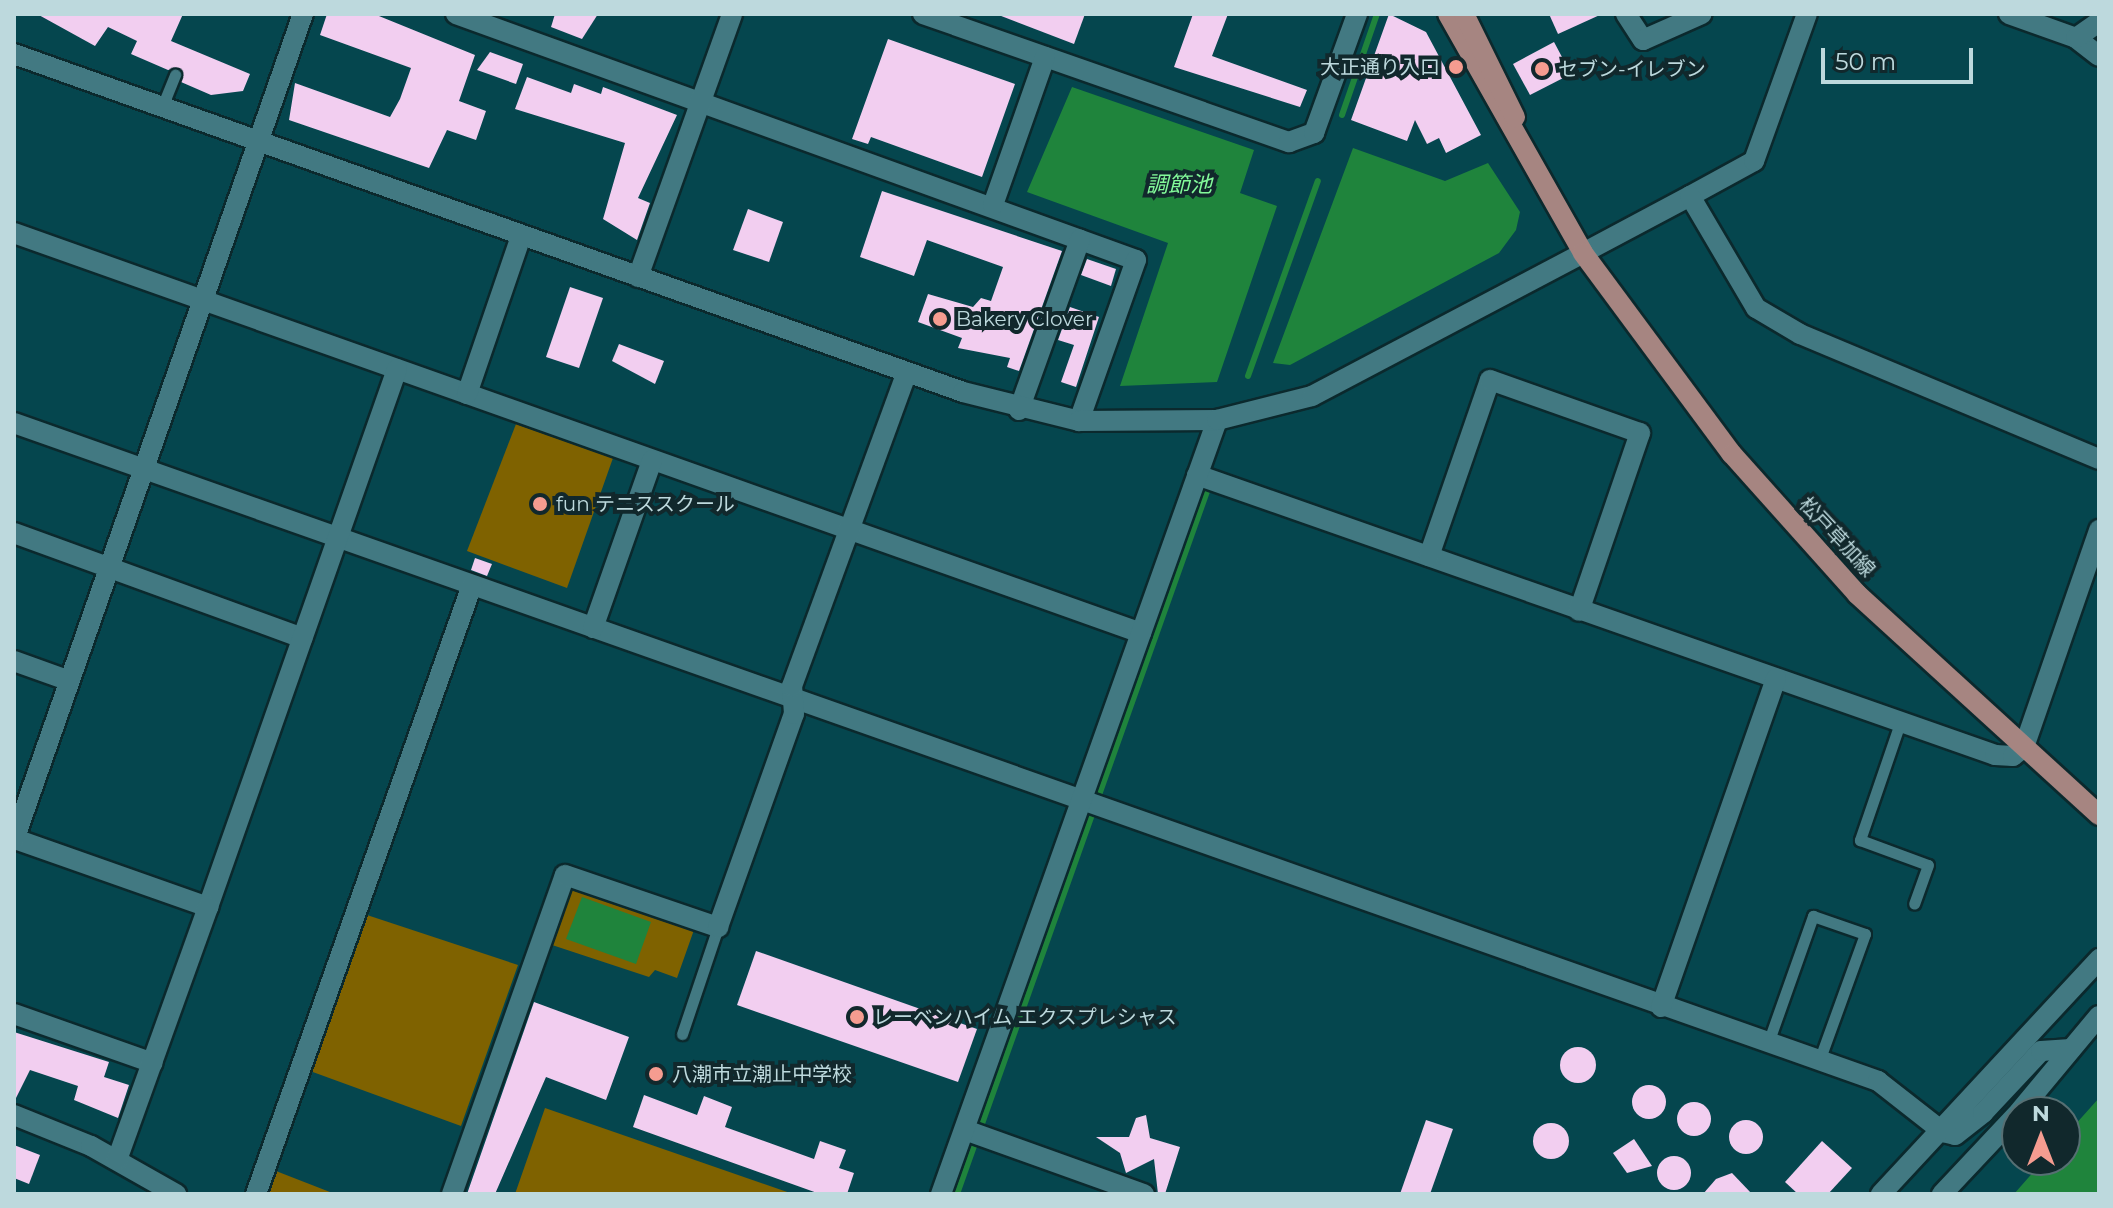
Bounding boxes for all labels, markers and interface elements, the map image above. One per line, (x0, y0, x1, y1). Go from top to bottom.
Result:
scale bar (1825, 32, 1977, 82)
text: 50 m (1835, 47, 1896, 76)
place label: 大正通り入口 (1320, 55, 1440, 79)
place label: セブン-イレブン (1558, 57, 1706, 81)
marker: 大正通り入口 (1447, 58, 1465, 76)
marker: セブン-イレブン (1533, 60, 1551, 78)
water label: 調節池 (1146, 172, 1212, 198)
place label: Bakery Clover (956, 307, 1093, 331)
marker: Bakery Clover (931, 310, 949, 328)
place label: fun テニススクール (556, 492, 735, 516)
street label: 松戸草加線 (1794, 492, 1880, 582)
marker: fun テニススクール (531, 495, 549, 513)
place label: レーベンハイム エクスプレシャス (873, 1005, 1178, 1029)
marker: レーベンハイム エクスプレシャス (848, 1008, 866, 1026)
place label: 八潮市立潮止中学校 (672, 1062, 852, 1086)
marker: 八潮市立潮止中学校 (647, 1065, 665, 1083)
north arrow (2001, 1096, 2081, 1176)
text: N (2032, 1100, 2050, 1127)

